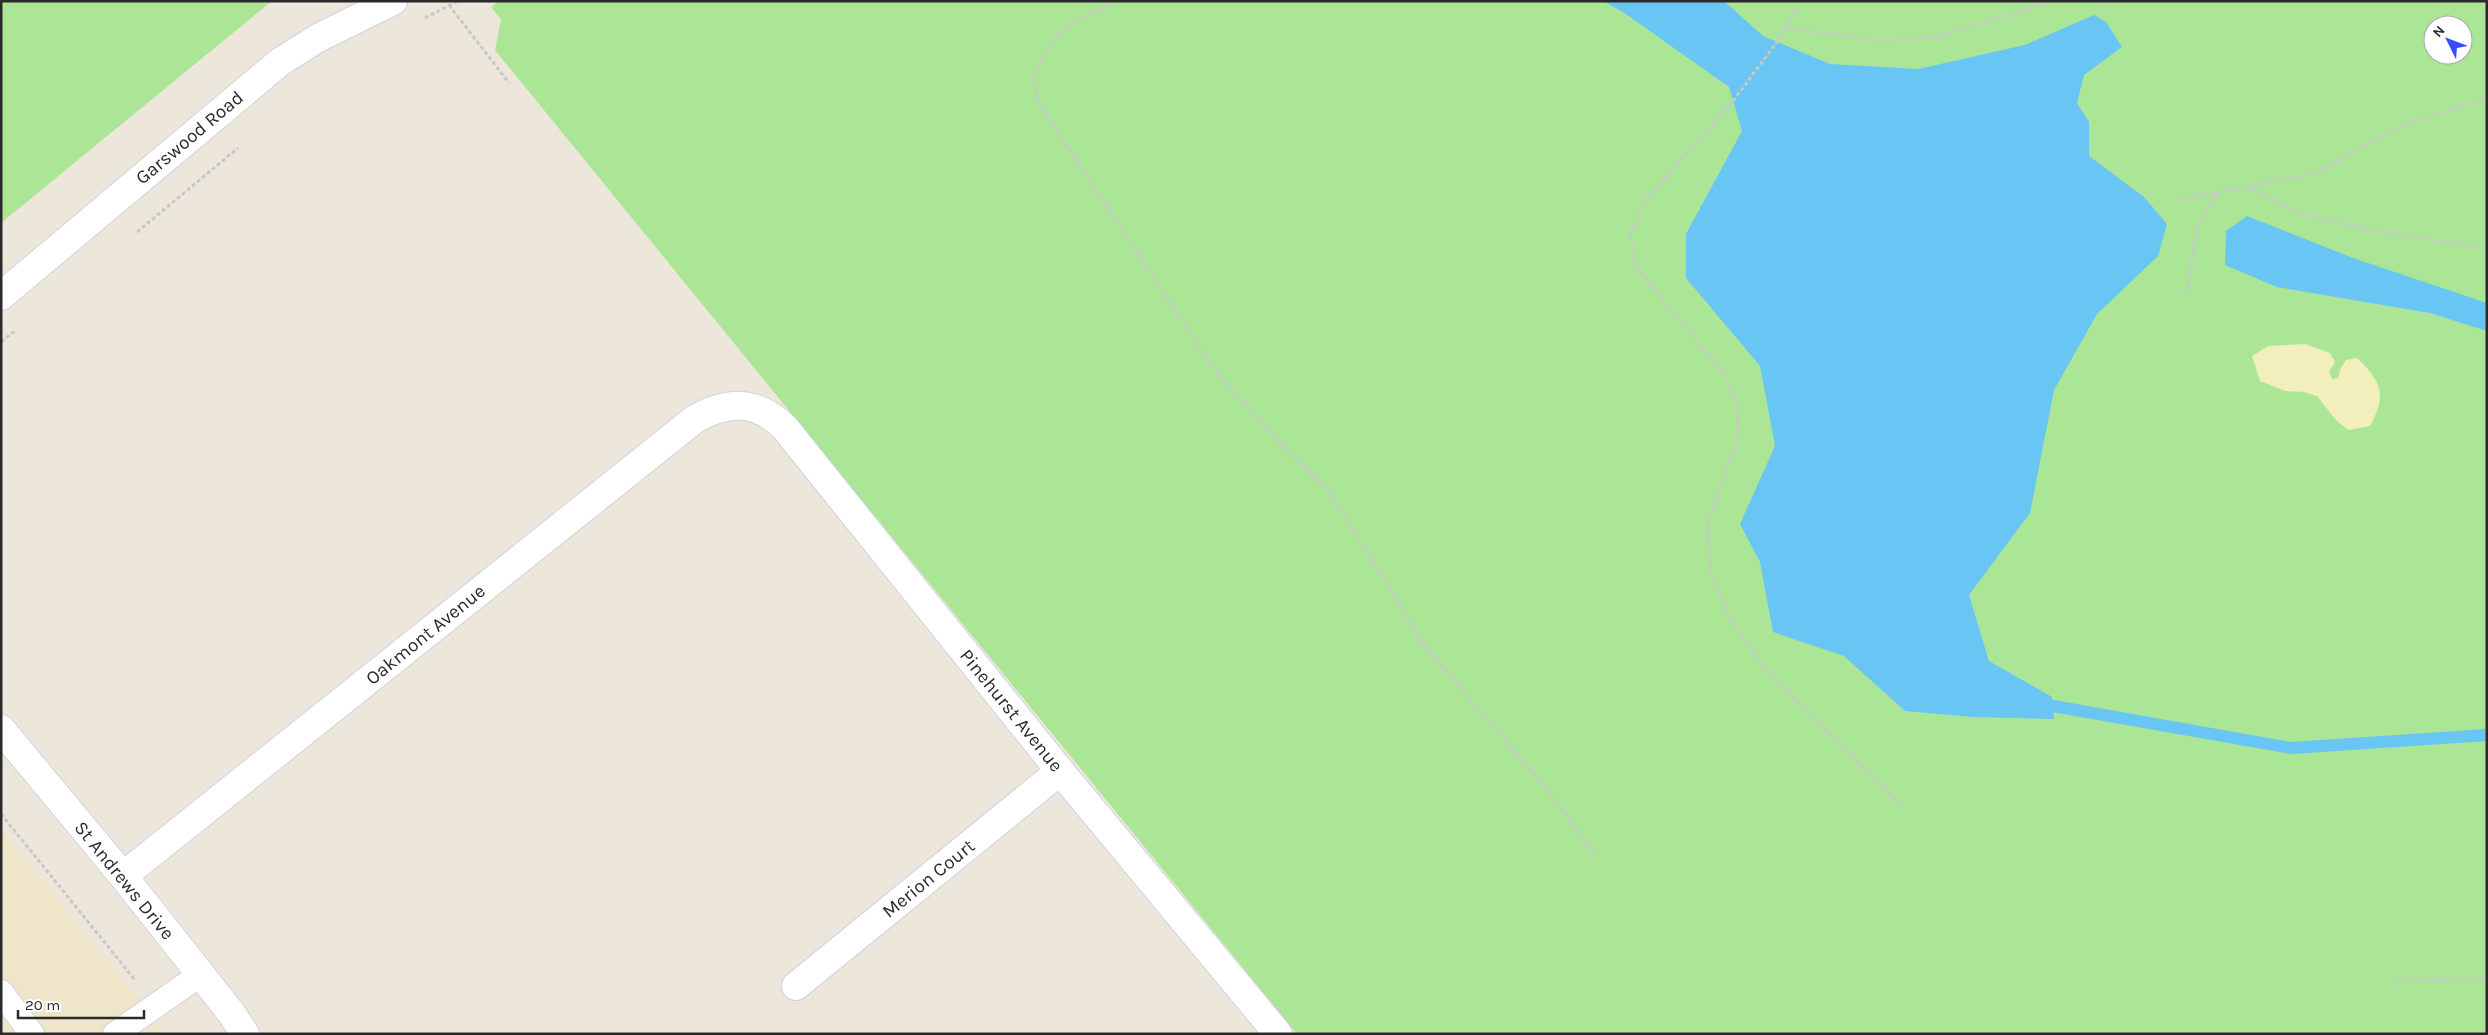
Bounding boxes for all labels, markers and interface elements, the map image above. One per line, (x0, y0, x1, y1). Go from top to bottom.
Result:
north arrow (2423, 15, 2473, 65)
text: N (2429, 22, 2448, 41)
street label: Garswood Road (131, 86, 248, 189)
street label: Oakmont Avenue (361, 580, 490, 690)
street label: Pinehurst Avenue (955, 645, 1067, 776)
street label: St Andrews Drive (70, 817, 179, 944)
street label: Merion Court (878, 835, 979, 923)
scale bar (18, 988, 144, 1020)
text: 20 m (25, 996, 60, 1014)

